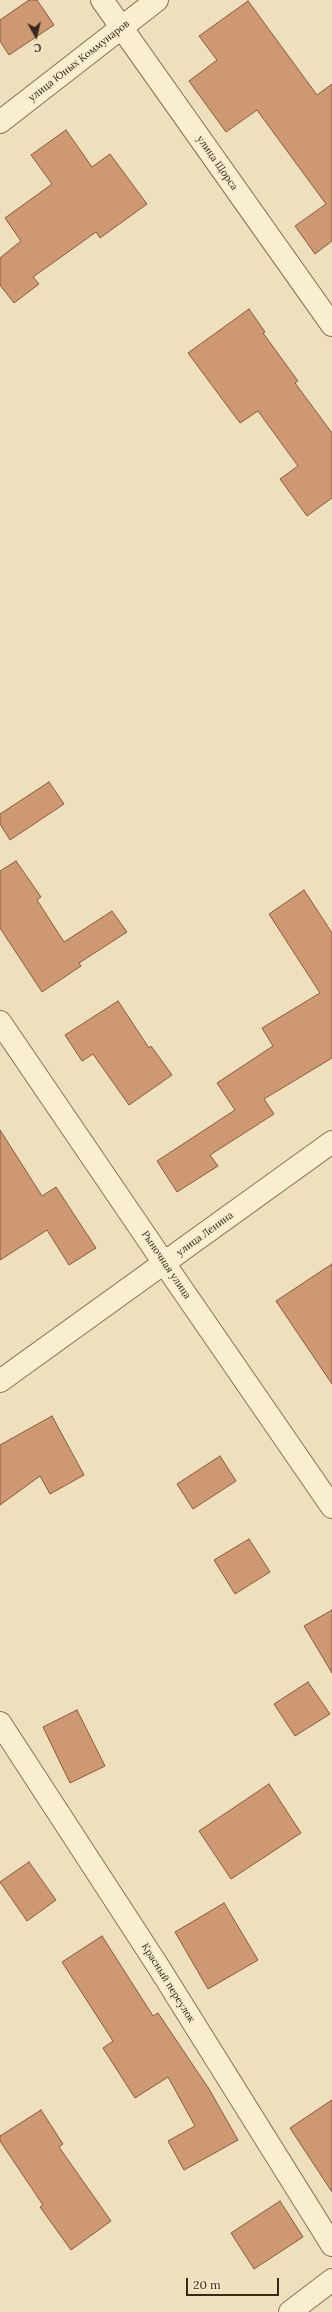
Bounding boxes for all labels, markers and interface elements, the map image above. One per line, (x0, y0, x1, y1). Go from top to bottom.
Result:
north arrow (16, 16, 56, 56)
street label: улица Юных Коммунаров (26, 18, 132, 104)
text: С (33, 40, 42, 55)
street label: улица Щорса (194, 133, 240, 193)
street label: улица Ленина (174, 1209, 236, 1259)
street label: Рыночная улица (139, 1229, 193, 1301)
street label: Красный переулок (139, 1941, 197, 2025)
scale bar (188, 2270, 281, 2296)
text: 20 m (193, 2277, 221, 2292)

